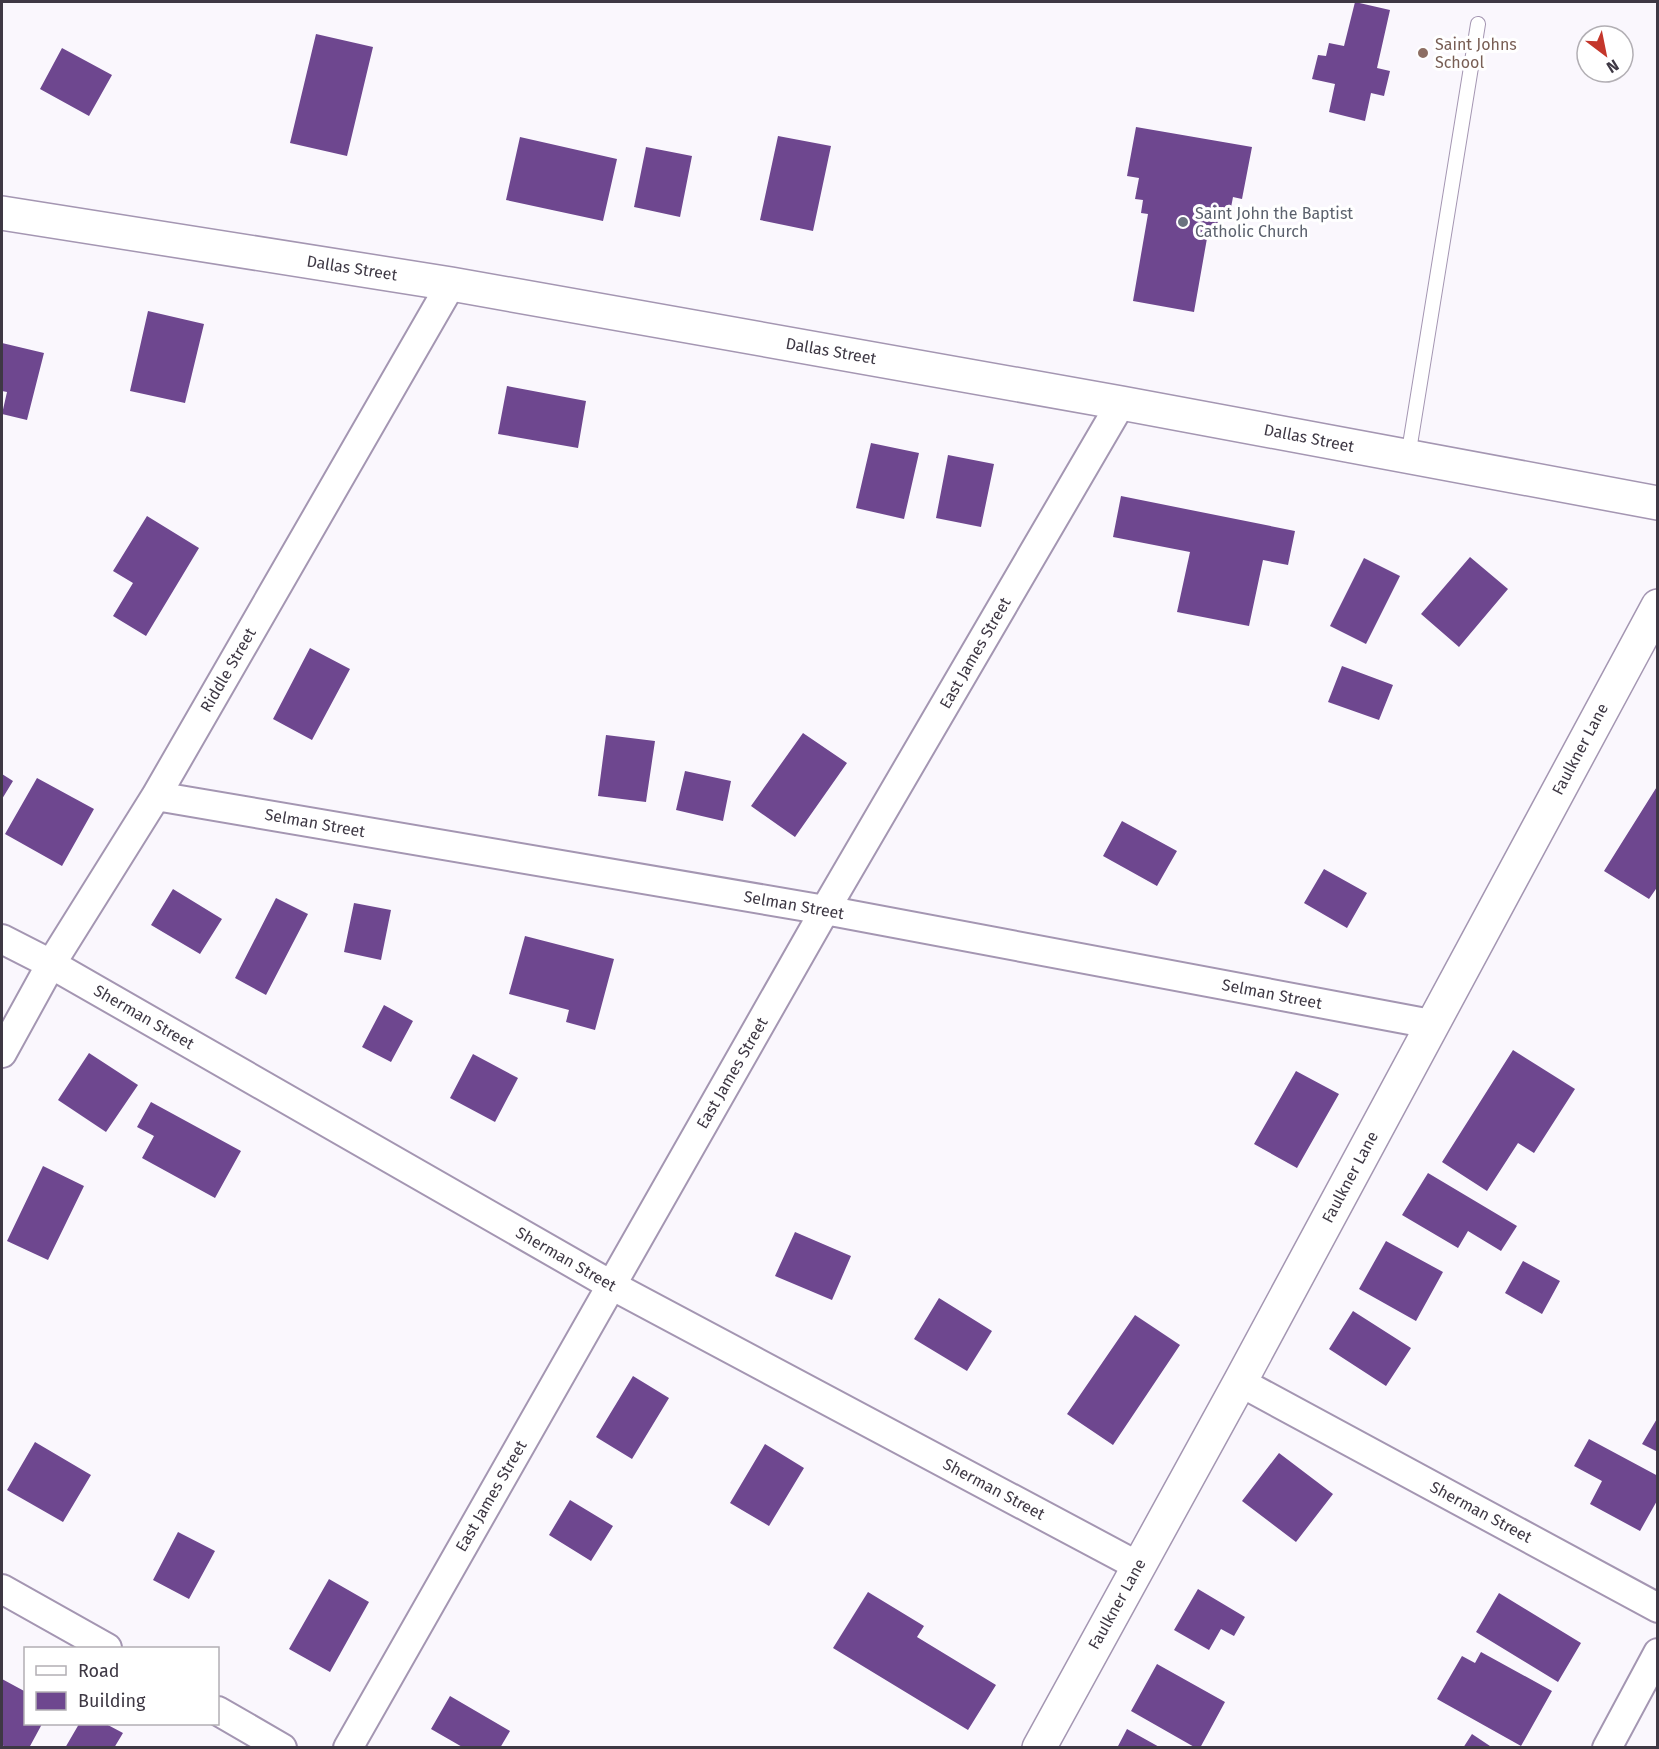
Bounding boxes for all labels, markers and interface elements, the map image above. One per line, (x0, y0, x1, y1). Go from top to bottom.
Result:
north arrow (1575, 24, 1635, 84)
place label: Saint Johns School (1435, 35, 1517, 72)
marker: Saint Johns School (1416, 46, 1430, 60)
text: N (1603, 55, 1622, 77)
place label: Saint John the Baptist Catholic Church (1195, 204, 1353, 241)
marker: Saint John the Baptist Catholic Church (1176, 215, 1190, 229)
street label: Dallas Street (305, 251, 399, 285)
street label: Dallas Street (784, 334, 878, 368)
street label: Dallas Street (1262, 420, 1356, 456)
street label: East James Street (935, 594, 1015, 712)
street label: Riddle Street (196, 624, 260, 716)
street label: Faulkner Lane (1548, 700, 1612, 798)
street label: Selman Street (263, 805, 367, 841)
street label: Selman Street (742, 887, 846, 923)
street label: Selman Street (1220, 975, 1324, 1013)
street label: Sherman Street (91, 981, 198, 1053)
street label: East James Street (692, 1014, 772, 1132)
street label: Faulkner Lane (1318, 1128, 1382, 1226)
street label: Sherman Street (513, 1223, 620, 1295)
street label: East James Street (451, 1437, 531, 1555)
street label: Sherman Street (940, 1454, 1048, 1524)
street label: Sherman Street (1427, 1477, 1535, 1547)
street label: Faulkner Lane (1084, 1555, 1150, 1653)
legend (24, 1647, 219, 1725)
text: Road (78, 1660, 120, 1682)
text: Building (78, 1690, 146, 1712)

